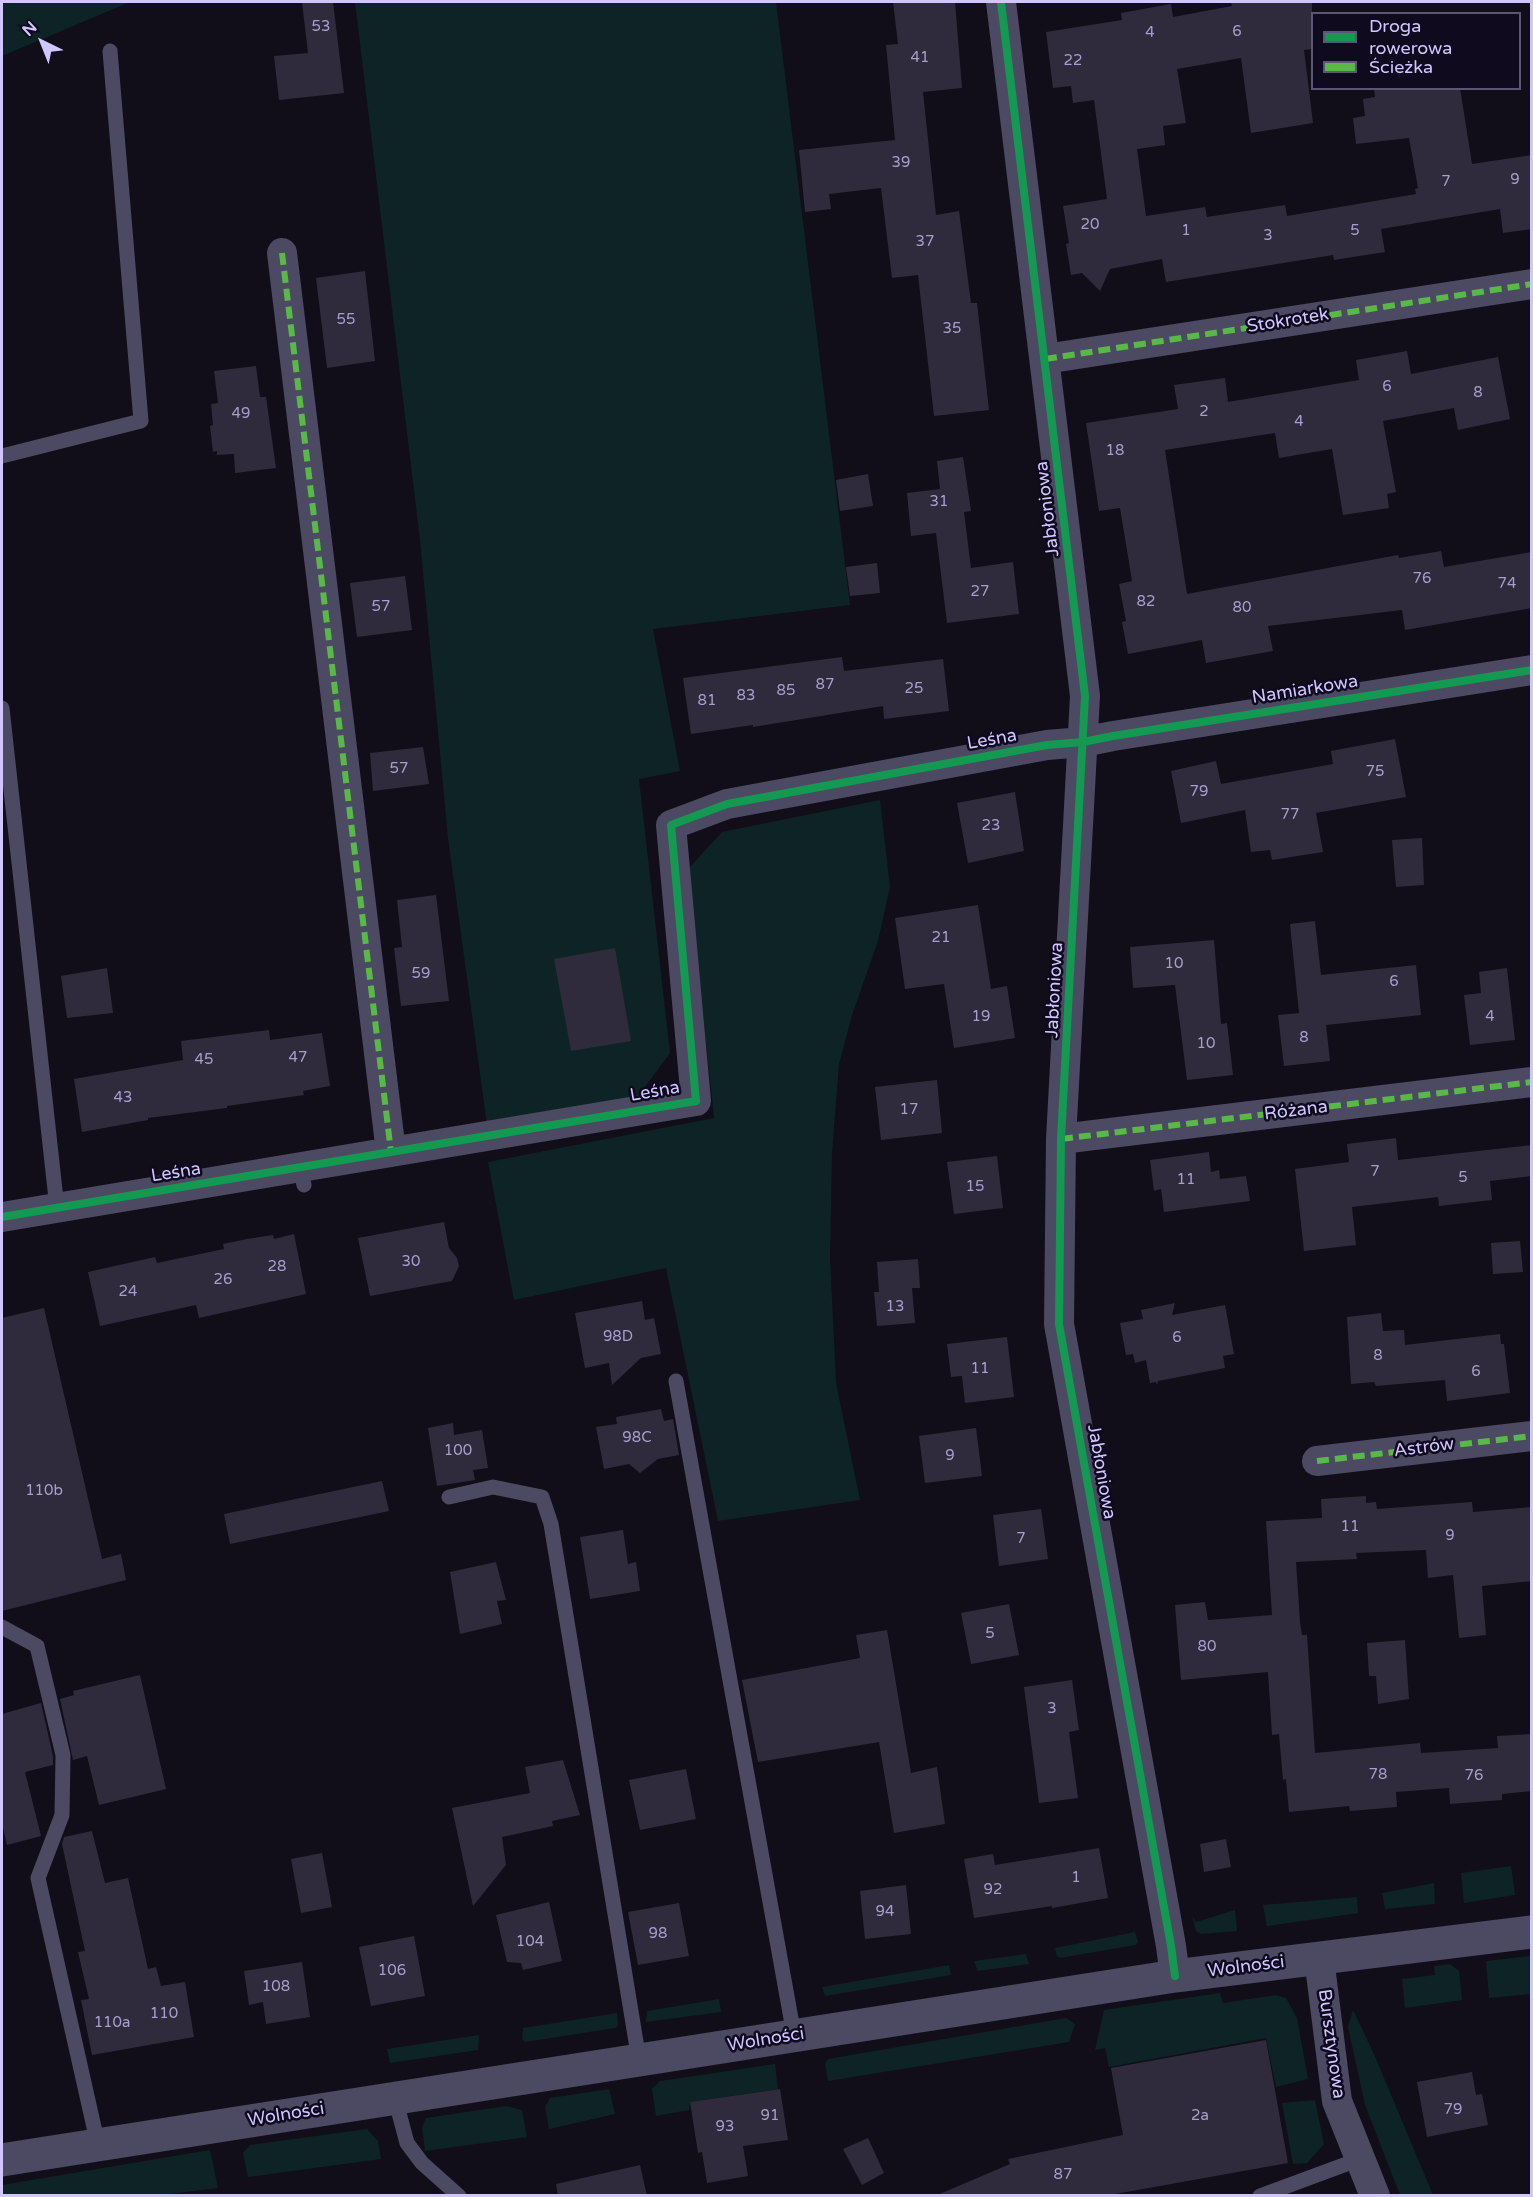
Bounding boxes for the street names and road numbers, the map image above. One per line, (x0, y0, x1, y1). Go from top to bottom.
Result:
street label: Stokrotek (1246, 304, 1330, 338)
street label: Jabłoniowa (1031, 460, 1065, 558)
street label: Namiarkowa (1250, 671, 1360, 709)
street label: Leśna (965, 725, 1019, 755)
street label: Jabłoniowa (1042, 942, 1068, 1038)
street label: Leśna (628, 1077, 682, 1107)
street label: Różana (1263, 1096, 1329, 1126)
street label: Leśna (149, 1158, 203, 1188)
street label: Jabłoniowa (1082, 1423, 1120, 1521)
street label: Astrów (1393, 1434, 1455, 1462)
street label: Wolności (1206, 1952, 1286, 1982)
street label: Bursztynowa (1313, 1988, 1349, 2100)
street label: Wolności (726, 2023, 806, 2057)
street label: Wolności (246, 2098, 326, 2132)

